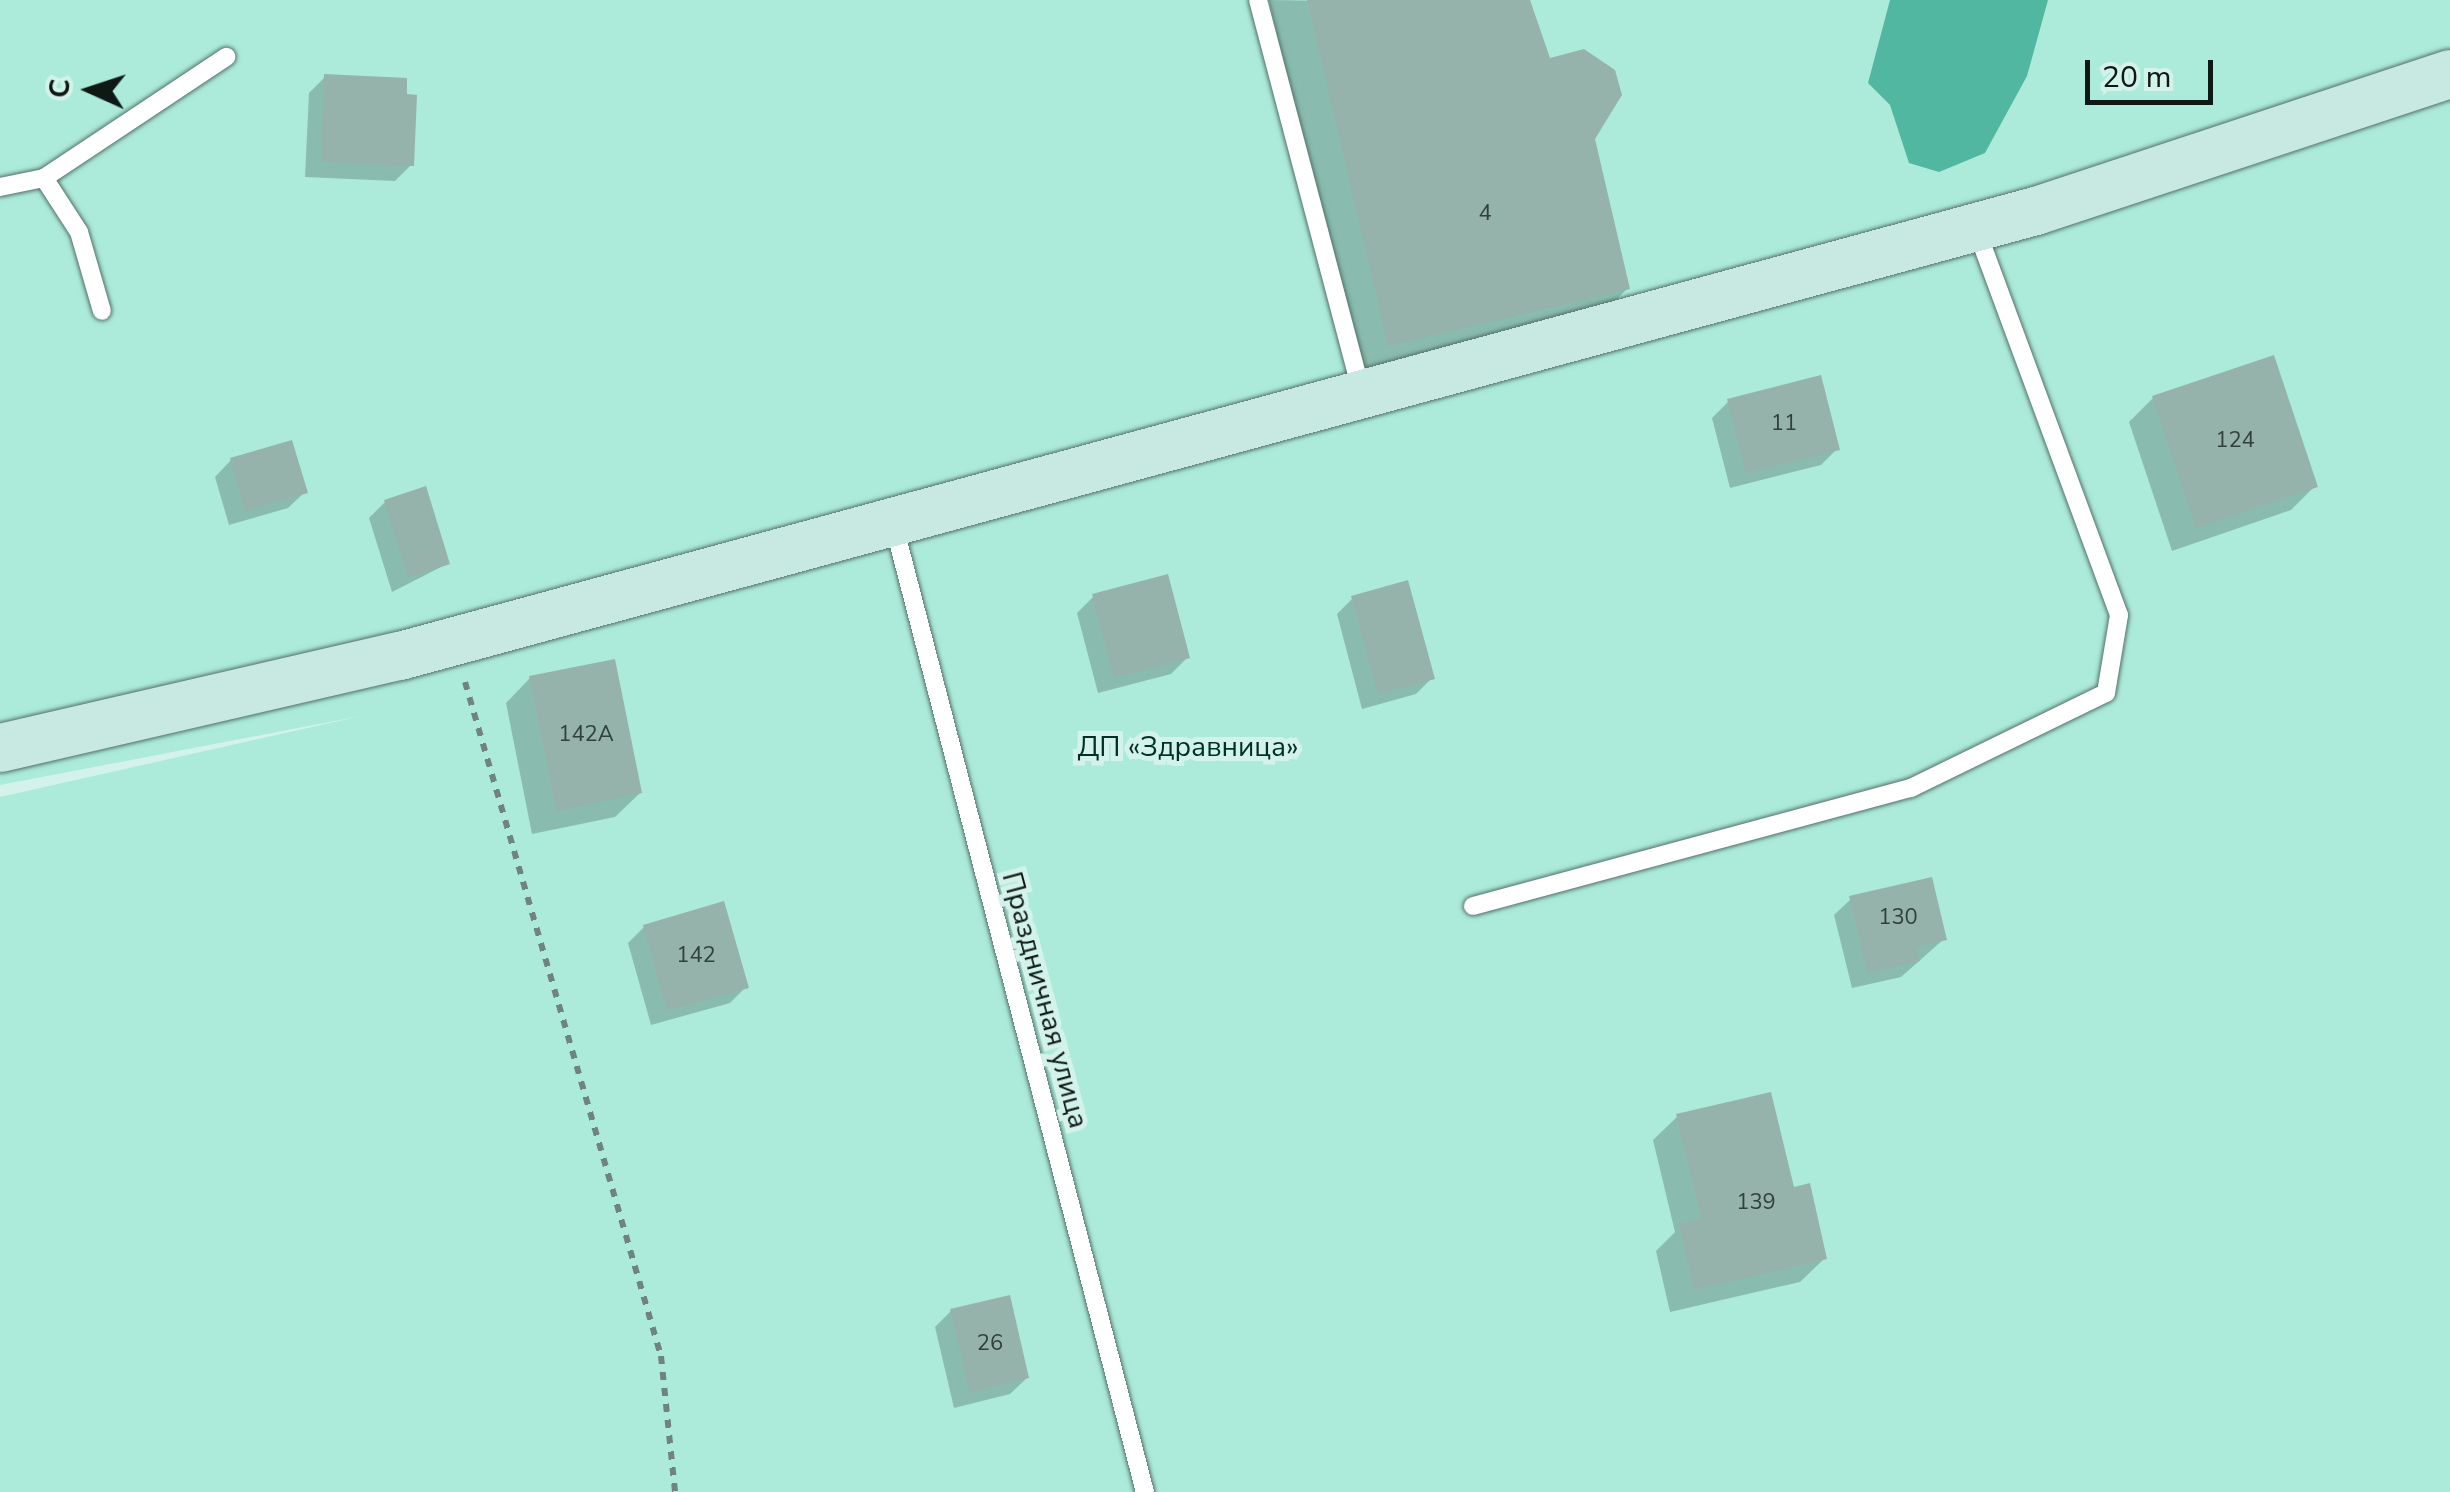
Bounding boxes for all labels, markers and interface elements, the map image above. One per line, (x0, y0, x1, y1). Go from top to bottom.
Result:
north arrow (40, 40, 140, 140)
scale bar (2090, 40, 2218, 102)
text: 20 m (2102, 57, 2171, 98)
text: С (41, 78, 80, 99)
house number: 4 (1478, 201, 1492, 227)
house number: 11 (1771, 411, 1797, 437)
house number: 124 (2215, 428, 2255, 454)
house number: 142А (558, 722, 614, 748)
park label: ДП «Здравница» (1078, 730, 1298, 764)
street label: Праздничная улица (995, 868, 1095, 1132)
house number: 130 (1878, 905, 1918, 931)
house number: 142 (676, 943, 716, 969)
house number: 139 (1736, 1190, 1776, 1216)
house number: 26 (977, 1331, 1003, 1357)

